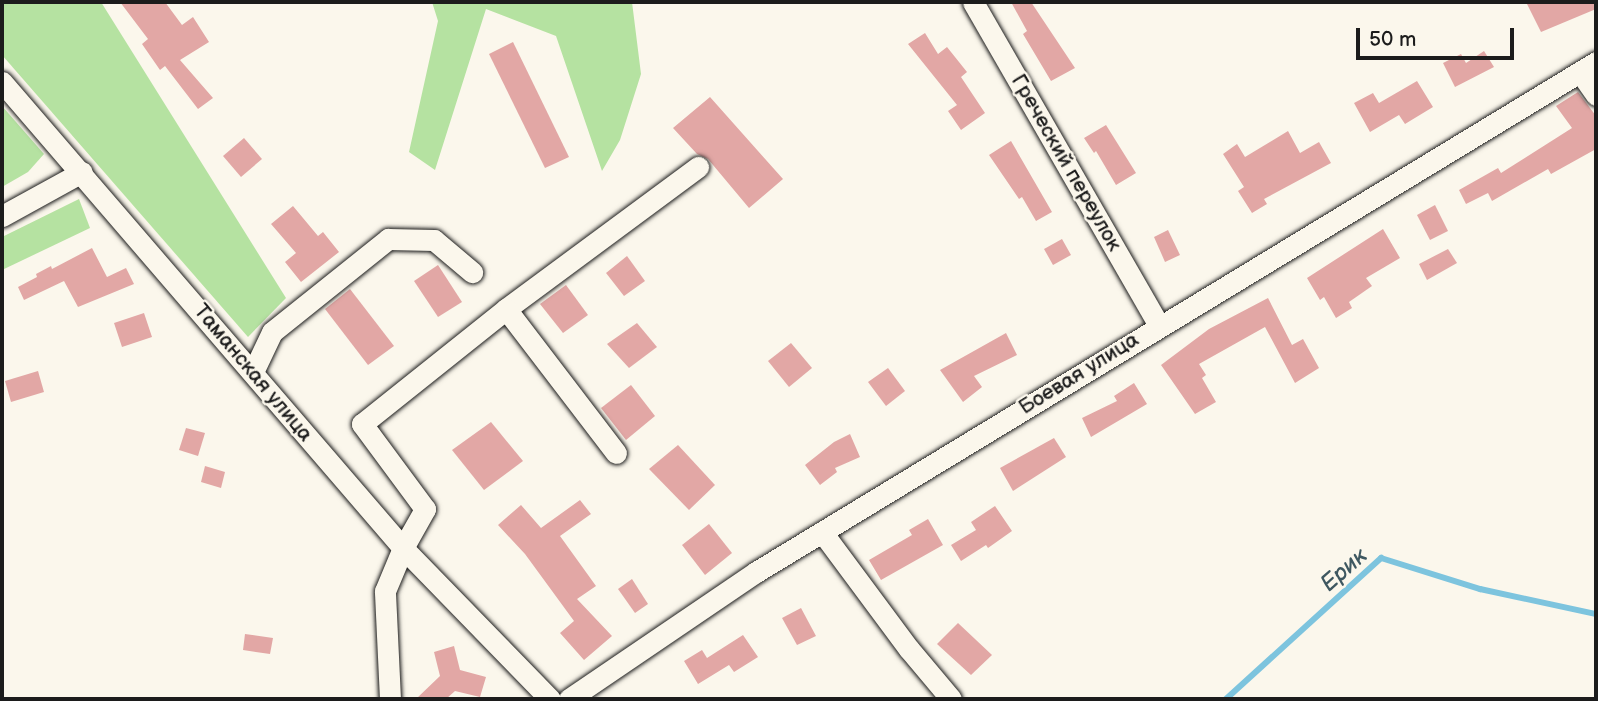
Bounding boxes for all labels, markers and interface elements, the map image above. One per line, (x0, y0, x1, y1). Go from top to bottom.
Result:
scale bar (1360, 14, 1518, 58)
text: 50 m (1369, 27, 1416, 52)
street label: Греческий переулок (1005, 70, 1127, 256)
street label: Таманская улица (188, 299, 318, 447)
street label: Боевая улица (1015, 327, 1143, 421)
water label: Ерик (1315, 542, 1373, 598)

